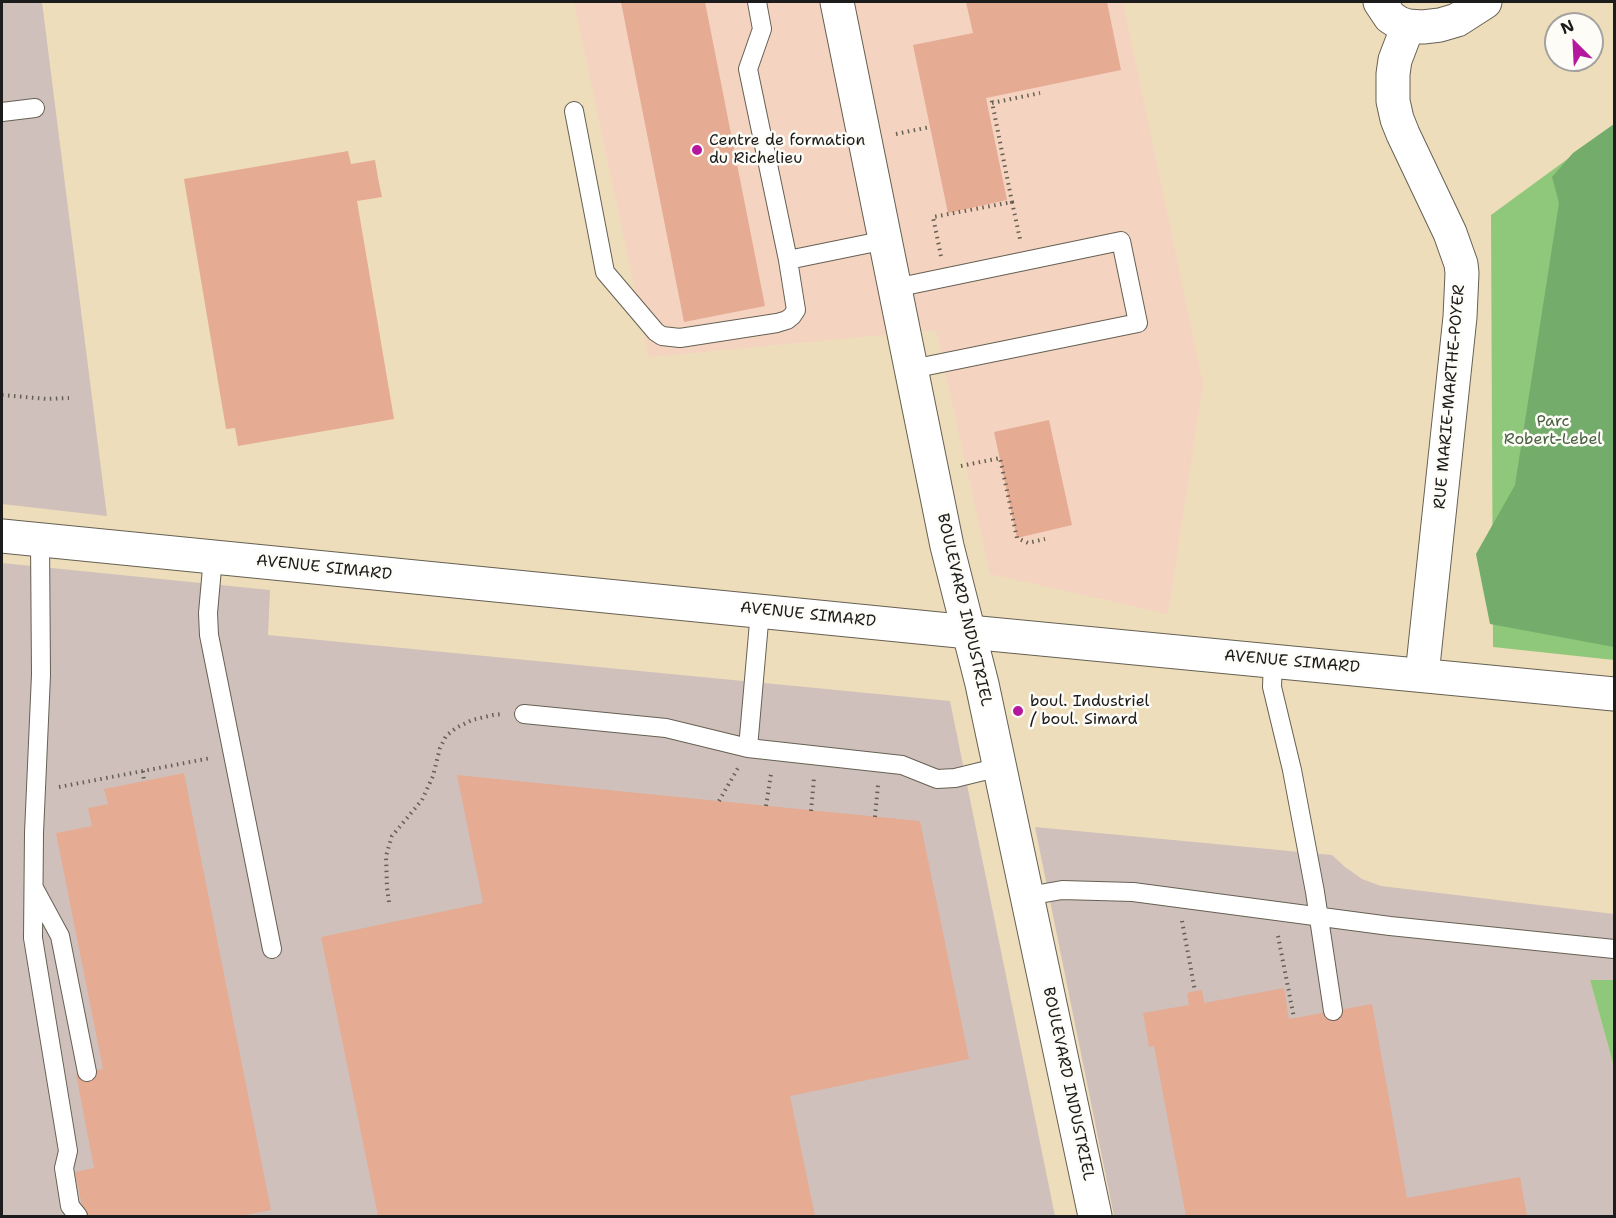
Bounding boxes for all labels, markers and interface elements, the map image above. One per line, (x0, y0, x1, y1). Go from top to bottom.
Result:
north arrow (1544, 12, 1604, 72)
text: N (1557, 15, 1577, 39)
place label: Centre de formation du Richelieu (709, 131, 865, 169)
marker: Centre de formation du Richelieu (690, 143, 704, 157)
street label: RUE MARIE-MARTHE-POYER (1431, 284, 1469, 510)
park label: Parc Robert-Lebel (1504, 412, 1602, 450)
street label: BOULEVARD INDUSTRIEL (932, 512, 996, 708)
street label: AVENUE SIMARD (255, 551, 393, 585)
street label: AVENUE SIMARD (739, 598, 877, 632)
street label: AVENUE SIMARD (1223, 646, 1361, 678)
place label: boul. Industriel / boul. Simard (1030, 692, 1149, 730)
marker: boul. Industriel / boul. Simard (1011, 704, 1025, 718)
street label: BOULEVARD INDUSTRIEL (1038, 985, 1098, 1183)

